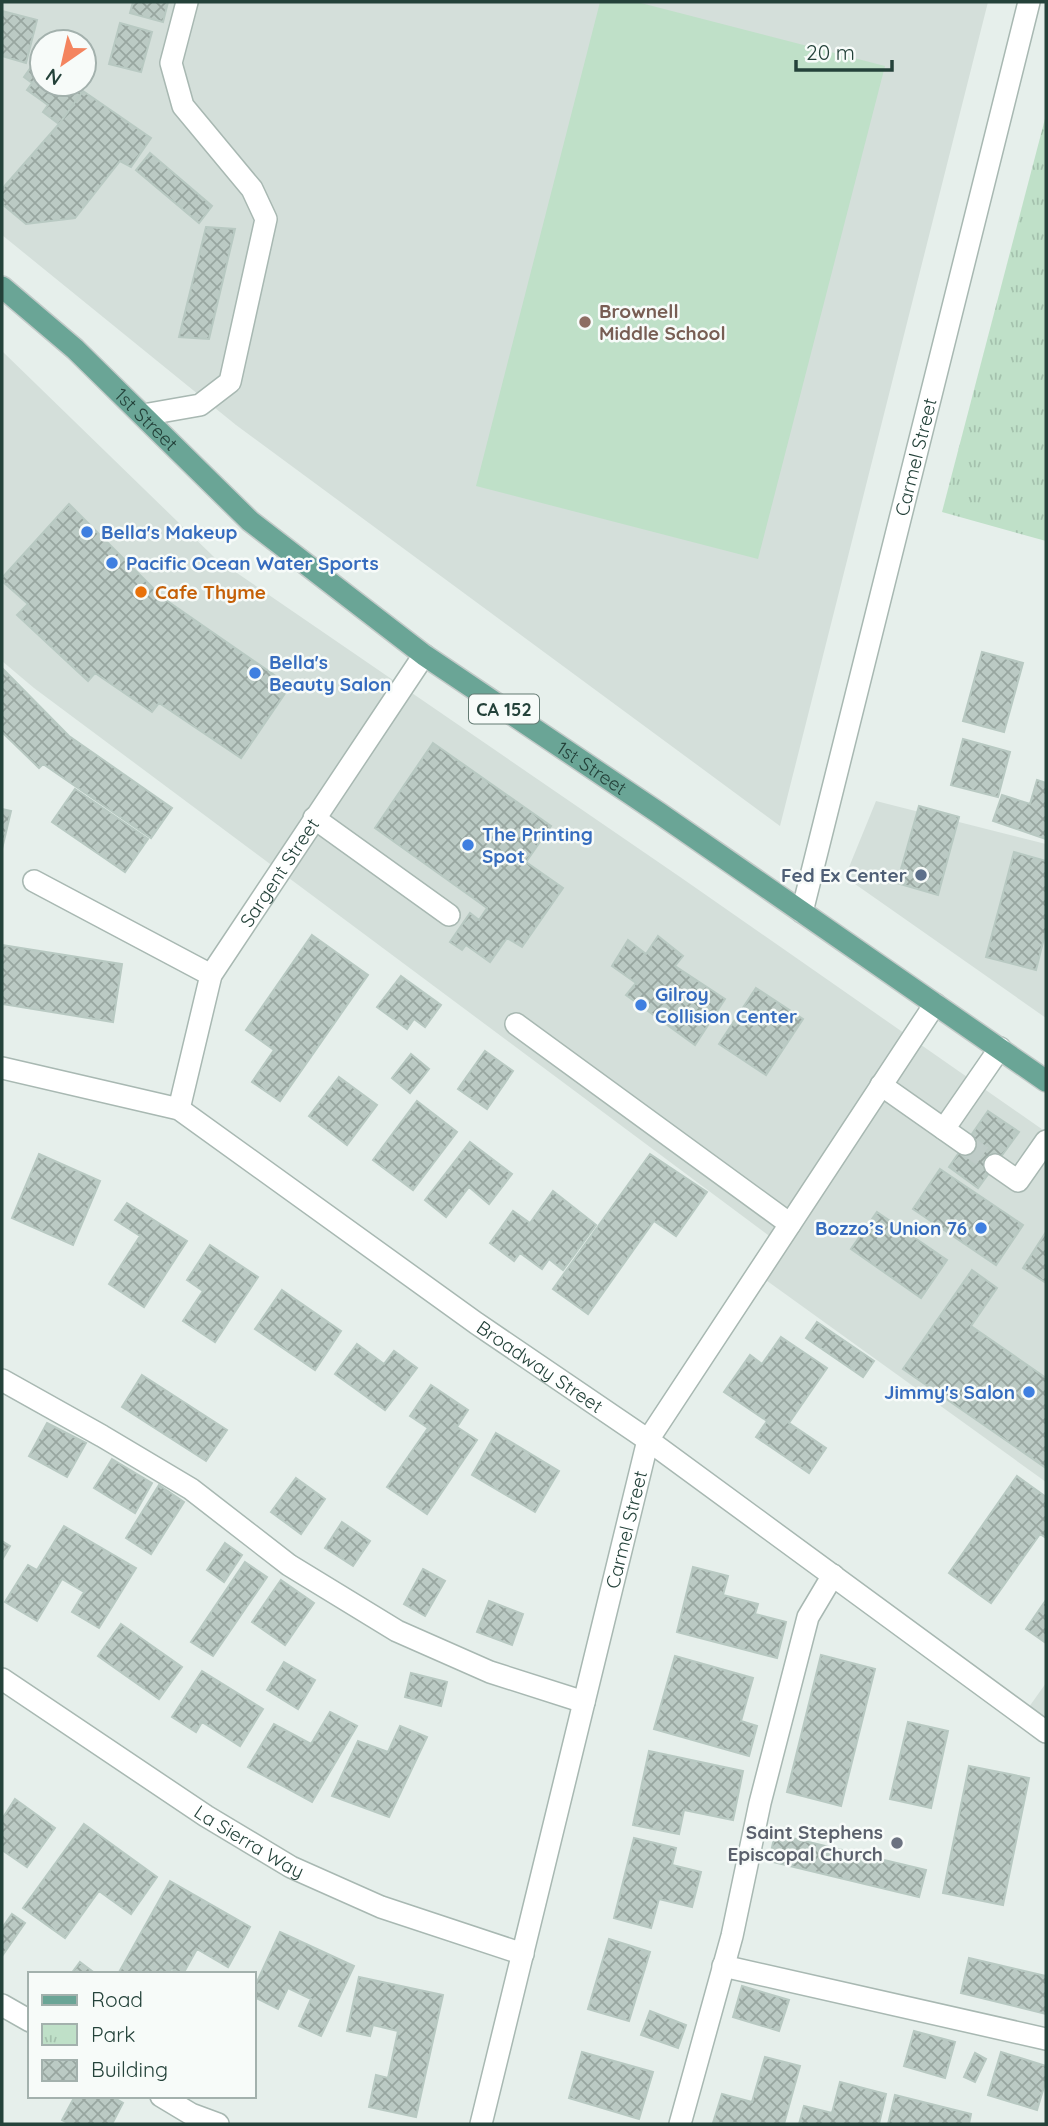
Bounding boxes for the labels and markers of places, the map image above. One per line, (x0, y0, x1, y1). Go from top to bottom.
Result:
place label: Brownell Middle School (599, 299, 726, 345)
marker: Brownell Middle School (577, 314, 593, 330)
place label: Bella's Makeup (101, 520, 238, 544)
marker: Bella's Makeup (79, 524, 95, 540)
place label: Pacific Ocean Water Sports (126, 551, 379, 575)
marker: Pacific Ocean Water Sports (104, 555, 120, 571)
place label: Cafe Thyme (155, 580, 266, 604)
marker: Cafe Thyme (133, 584, 149, 600)
place label: Bella's Beauty Salon (269, 650, 391, 696)
marker: Bella's Beauty Salon (247, 665, 263, 681)
place label: The Printing Spot (482, 822, 593, 868)
marker: The Printing Spot (460, 837, 476, 853)
place label: Fed Ex Center (781, 863, 907, 887)
marker: Fed Ex Center (913, 867, 929, 883)
place label: Gilroy Collision Center (655, 982, 797, 1028)
marker: Gilroy Collision Center (633, 997, 649, 1013)
place label: Bozzo’s Union 76 (815, 1216, 967, 1240)
marker: Bozzo’s Union 76 (973, 1220, 989, 1236)
place label: Jimmy's Salon (884, 1380, 1015, 1404)
marker: Jimmy's Salon (1021, 1384, 1037, 1400)
place label: Saint Stephens Episcopal Church (727, 1820, 883, 1866)
marker: Saint Stephens Episcopal Church (889, 1835, 905, 1851)

